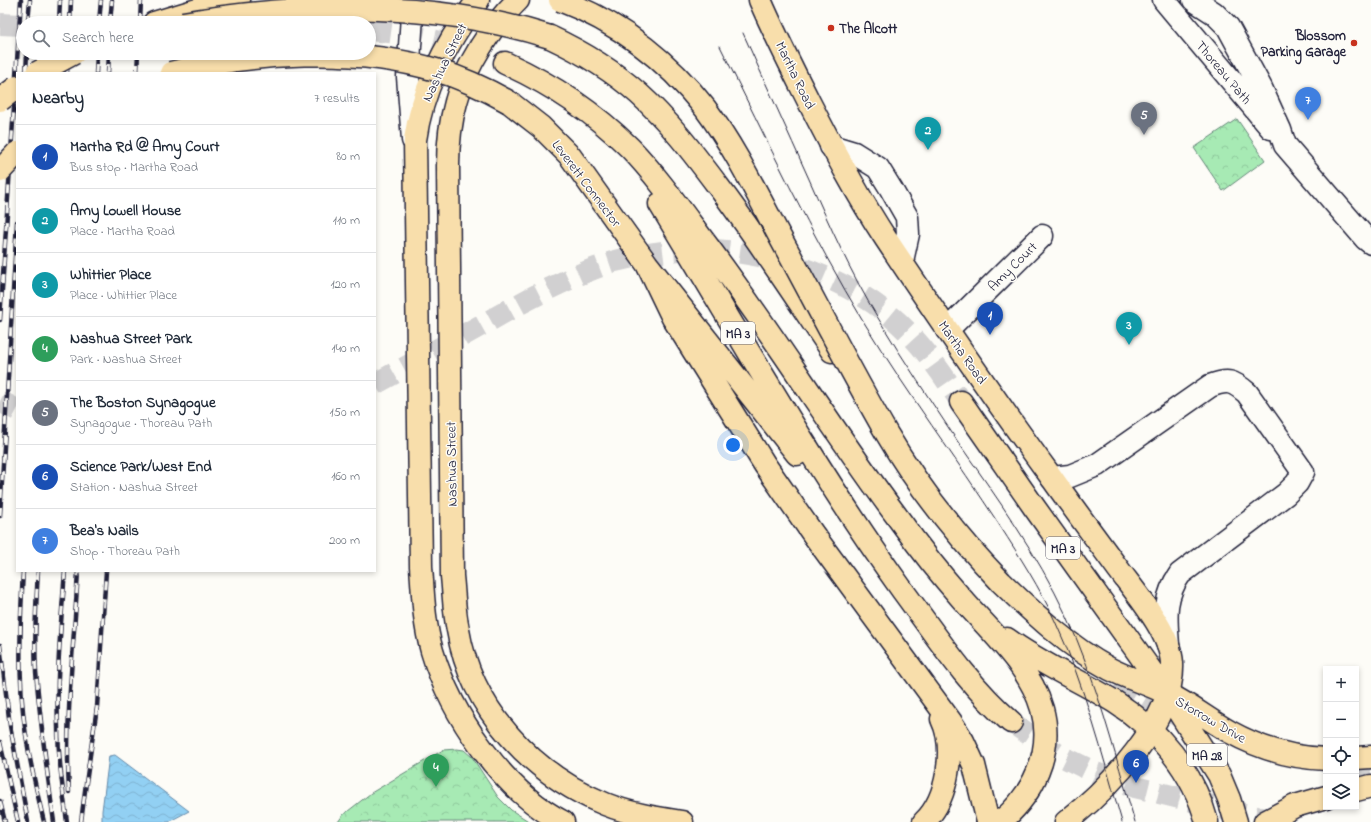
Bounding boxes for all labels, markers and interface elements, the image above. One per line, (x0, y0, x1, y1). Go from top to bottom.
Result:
search box (16, 16, 376, 60)
place label: The Alcott (839, 19, 898, 40)
street label: Nashua Street (417, 20, 474, 106)
marker: The Alcott (826, 23, 836, 33)
place label: Blossom Parking Garage (1261, 26, 1347, 65)
icon: search (30, 27, 52, 49)
text: Search here (62, 27, 134, 49)
street label: Thoreau Path (1190, 36, 1256, 110)
street label: Martha Road (769, 38, 820, 113)
marker: Blossom Parking Garage (1349, 38, 1359, 48)
text: Nearby (32, 86, 84, 111)
pin: 7 (1295, 87, 1321, 120)
text: 7 results (314, 89, 360, 108)
pin: 5 (1131, 102, 1157, 135)
pin: 2 (915, 117, 941, 150)
text: Martha Rd @ Amy Court (70, 136, 220, 158)
street label: Leverett Connector (546, 136, 626, 233)
text: 1 (43, 147, 47, 166)
text: 80 m (336, 147, 360, 166)
text: Bus stop · Martha Road (70, 158, 198, 177)
text: Amy Lowell House (70, 200, 181, 222)
text: 2 (42, 211, 48, 230)
text: 110 m (333, 211, 360, 230)
text: Place · Martha Road (70, 222, 175, 241)
street label: Amy Court (983, 237, 1044, 297)
text: Whittier Place (70, 264, 151, 286)
text: 3 (42, 275, 48, 294)
text: 120 m (330, 275, 360, 294)
text: Place · Whittier Place (70, 286, 177, 305)
pin: 1 (977, 302, 1003, 335)
pin: 3 (1116, 312, 1142, 345)
street label: Martha Road (932, 317, 991, 389)
road number: MA 3 (721, 322, 755, 344)
text: Nashua Street Park (70, 328, 192, 350)
text: 4 (42, 339, 48, 358)
text: 140 m (332, 339, 360, 358)
text: Park · Nashua Street (70, 350, 182, 369)
text: The Boston Synagogue (70, 392, 216, 414)
text: 5 (41, 403, 49, 422)
text: 150 m (329, 403, 360, 422)
text: Synagogue · Thoreau Path (70, 414, 212, 433)
street label: Nashua Street (441, 421, 464, 507)
your location (723, 435, 743, 455)
text: Science Park/West End (70, 456, 212, 478)
text: 6 (42, 467, 48, 486)
text: 160 m (331, 467, 360, 486)
text: Station · Nashua Street (70, 478, 198, 497)
text: Bea's Nails (70, 520, 139, 542)
text: 7 (42, 531, 48, 550)
text: 200 m (329, 531, 360, 550)
road number: MA 3 (1046, 537, 1080, 559)
text: Shop · Thoreau Path (70, 542, 180, 561)
map controls (1323, 666, 1359, 810)
button: + (1323, 666, 1359, 702)
street label: Storrow Drive (1171, 691, 1250, 749)
button: − (1323, 702, 1359, 738)
button: locate (1323, 738, 1359, 774)
road number: MA 28 (1187, 744, 1227, 766)
pin: 6 (1123, 750, 1149, 783)
pin: 4 (423, 754, 449, 787)
button: layers (1323, 774, 1359, 810)

